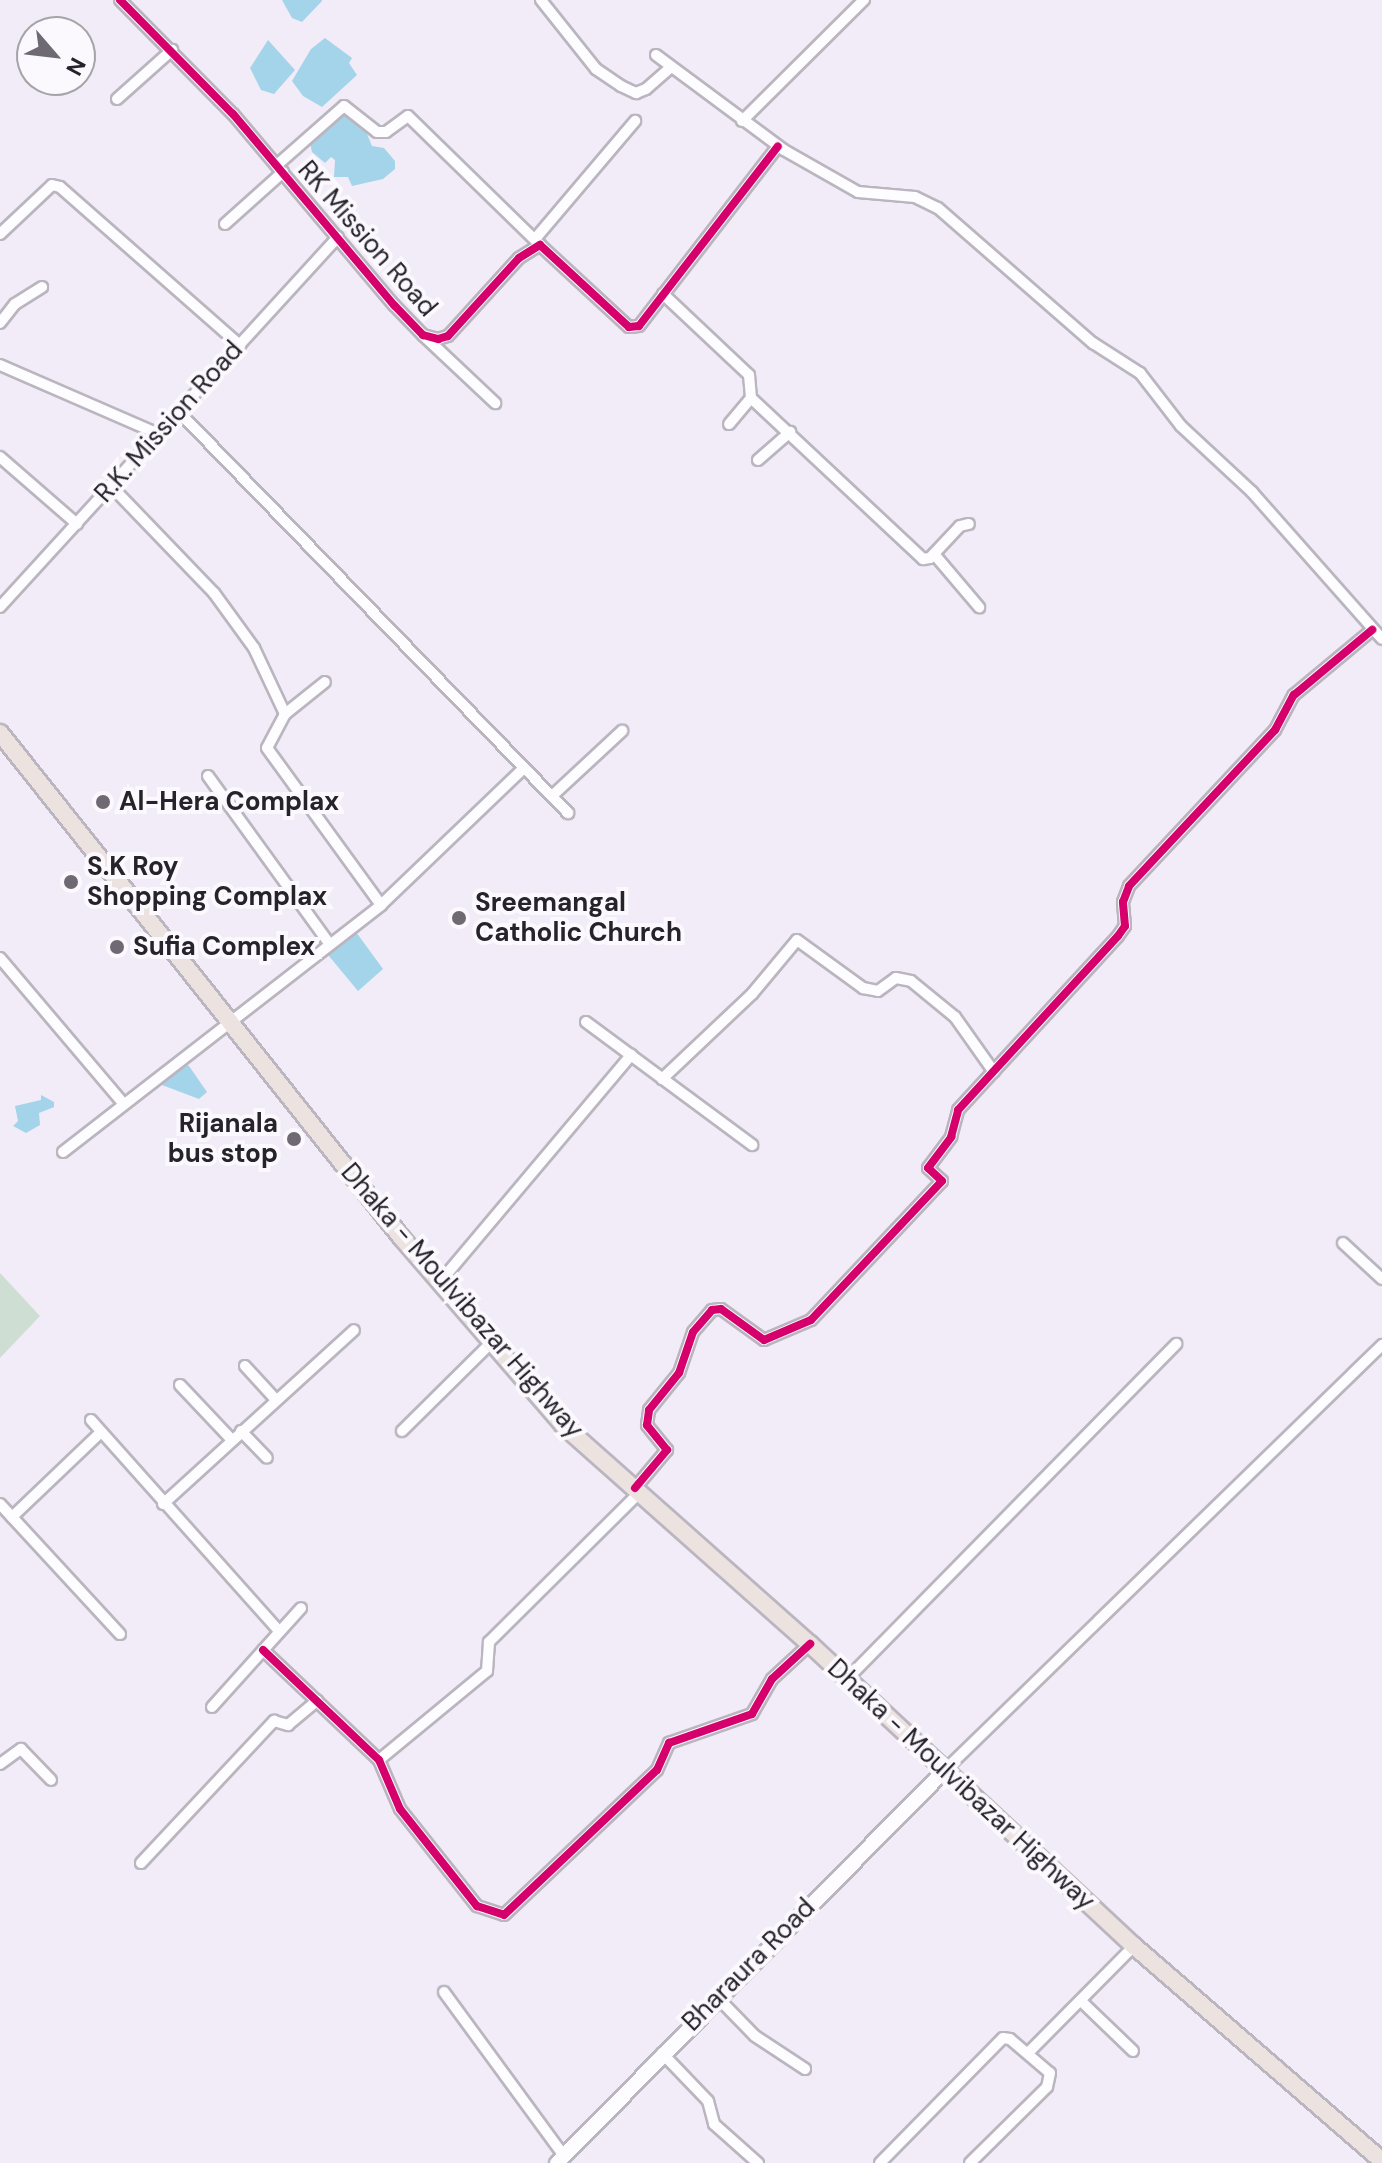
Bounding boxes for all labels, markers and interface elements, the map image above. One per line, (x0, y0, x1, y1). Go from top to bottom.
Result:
north arrow (16, 16, 96, 96)
text: N (59, 53, 92, 80)
street label: RK Mission Road (291, 155, 443, 323)
street label: R.K. Mission Road (88, 335, 250, 509)
place label: Al-Hera Complax (119, 786, 339, 818)
marker: Al-Hera Complax (94, 793, 112, 811)
place label: S.K Roy Shopping Complax (87, 851, 327, 912)
marker: S.K Roy Shopping Complax (62, 873, 80, 891)
place label: Sreemangal Catholic Church (475, 887, 682, 948)
marker: Sreemangal Catholic Church (450, 909, 468, 927)
place label: Sufia Complex (133, 931, 315, 963)
marker: Sufia Complex (108, 938, 126, 956)
place label: Rijanala bus stop (168, 1108, 278, 1170)
marker: Rijanala bus stop (285, 1130, 303, 1148)
street label: Dhaka - Moulvibazar Highway (334, 1157, 590, 1445)
street label: Dhaka - Moulvibazar Highway (821, 1653, 1101, 1917)
street label: Bharaura Road (676, 1892, 822, 2038)

